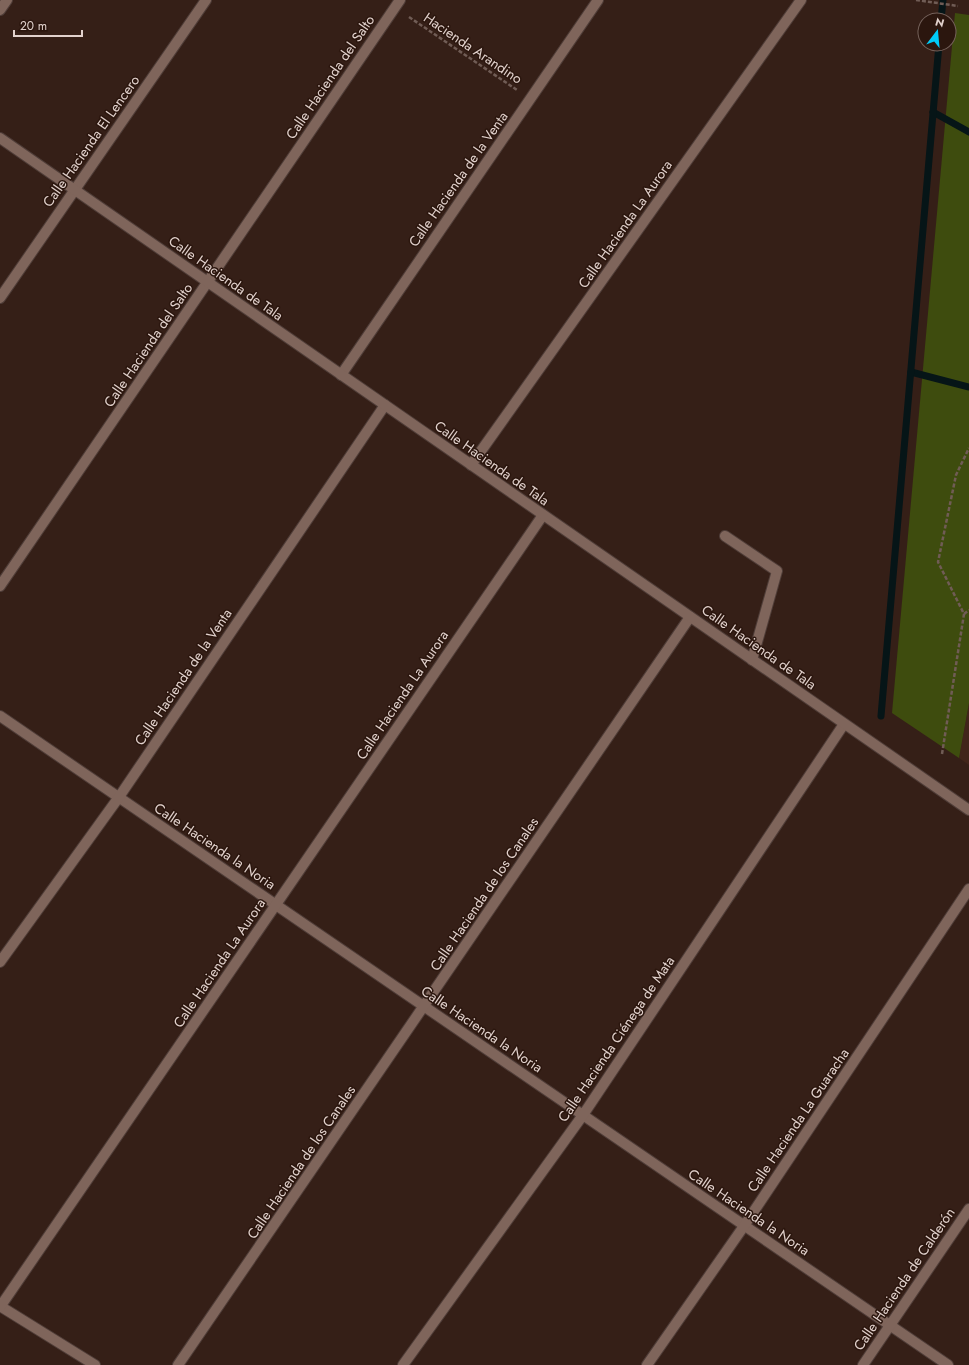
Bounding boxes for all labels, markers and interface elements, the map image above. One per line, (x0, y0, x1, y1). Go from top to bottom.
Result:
street label: Hacienda Arandino (420, 7, 527, 89)
street label: Calle Hacienda del Salto (281, 11, 379, 143)
scale bar (14, 12, 82, 38)
north arrow (917, 12, 957, 52)
text: N (933, 13, 946, 31)
text: 20 m (20, 17, 47, 35)
street label: Calle Hacienda El Lencero (38, 71, 144, 211)
street label: Calle Hacienda de la Venta (404, 107, 512, 251)
street label: Calle Hacienda La Aurora (573, 156, 677, 292)
street label: Calle Hacienda de Tala (165, 231, 287, 325)
street label: Calle Hacienda del Salto (99, 279, 197, 411)
street label: Calle Hacienda de Tala (431, 416, 553, 510)
street label: Calle Hacienda de Tala (698, 600, 820, 694)
street label: Calle Hacienda de la Venta (130, 605, 236, 749)
street label: Calle Hacienda La Aurora (351, 626, 453, 764)
street label: Calle Hacienda la Noria (150, 798, 280, 894)
street label: Calle Hacienda de los Canales (425, 813, 543, 975)
street label: Calle Hacienda La Aurora (168, 894, 270, 1032)
street label: Calle Hacienda Ciénega de Mata (553, 952, 679, 1126)
street label: Calle Hacienda la Noria (417, 981, 547, 1077)
street label: Calle Hacienda La Guaracha (742, 1044, 854, 1196)
street label: Calle Hacienda de los Canales (242, 1081, 360, 1243)
street label: Calle Hacienda la Noria (684, 1164, 814, 1260)
street label: Calle Hacienda de Calderón (849, 1204, 959, 1354)

